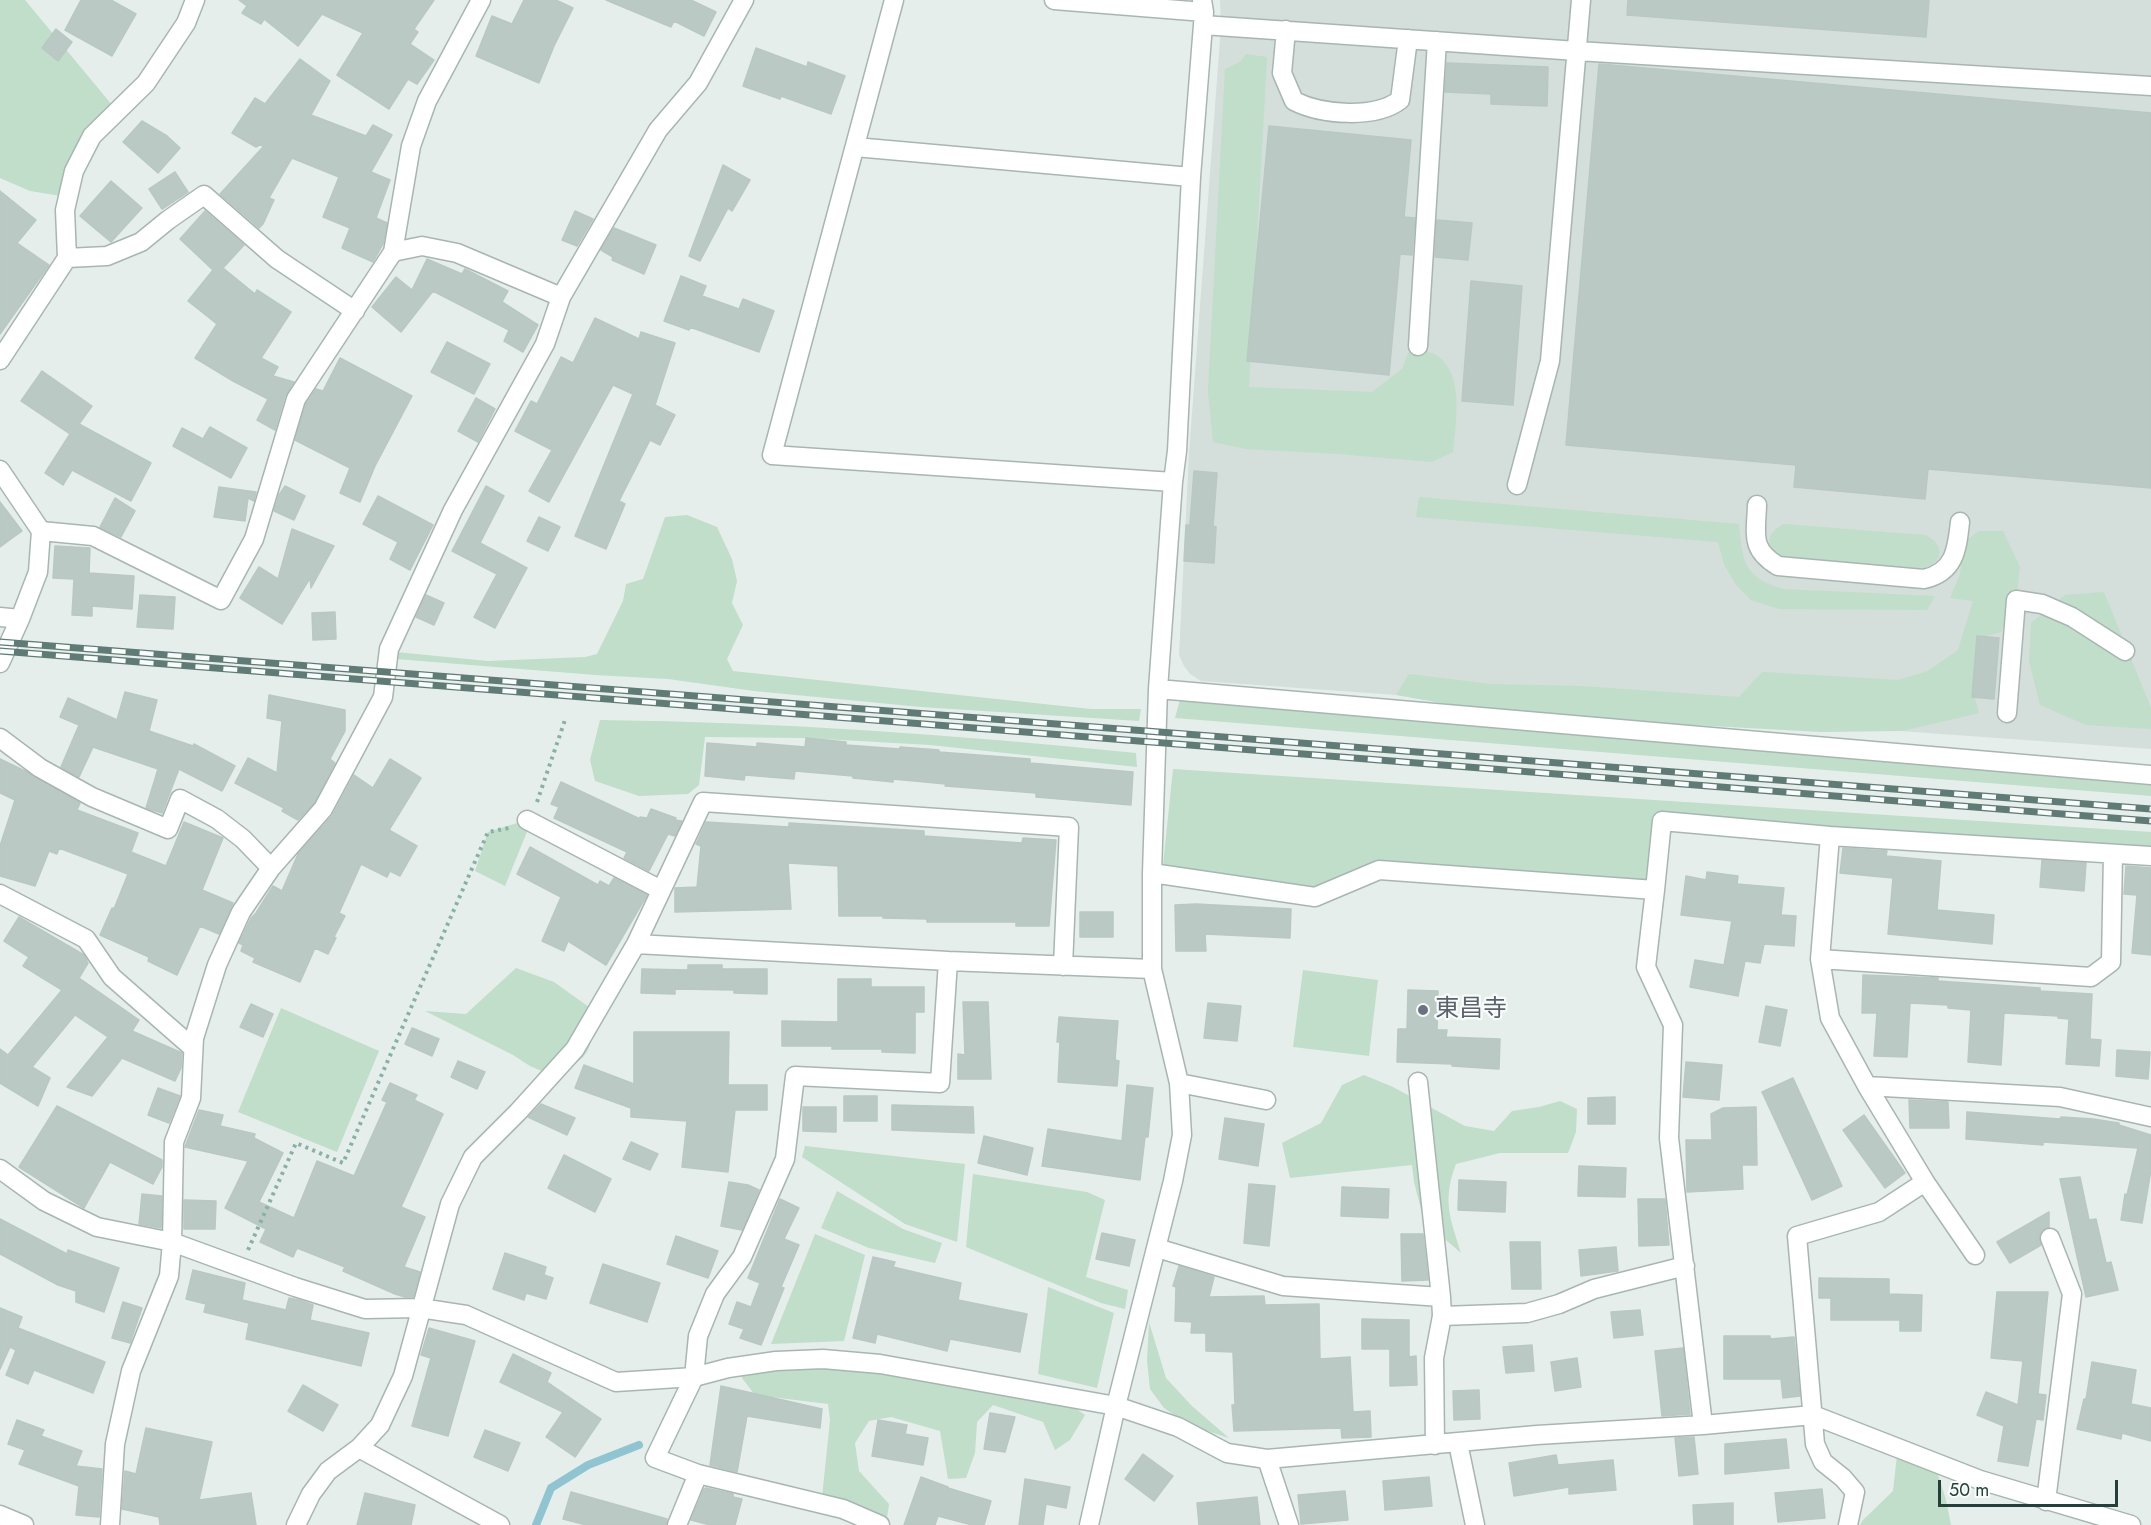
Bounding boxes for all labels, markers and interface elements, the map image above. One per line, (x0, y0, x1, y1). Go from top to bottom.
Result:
place label: 東昌寺 (1435, 996, 1507, 1024)
marker: 東昌寺 (1416, 1003, 1430, 1017)
scale bar (1941, 1468, 2121, 1506)
text: 50 m (1949, 1477, 1989, 1503)

